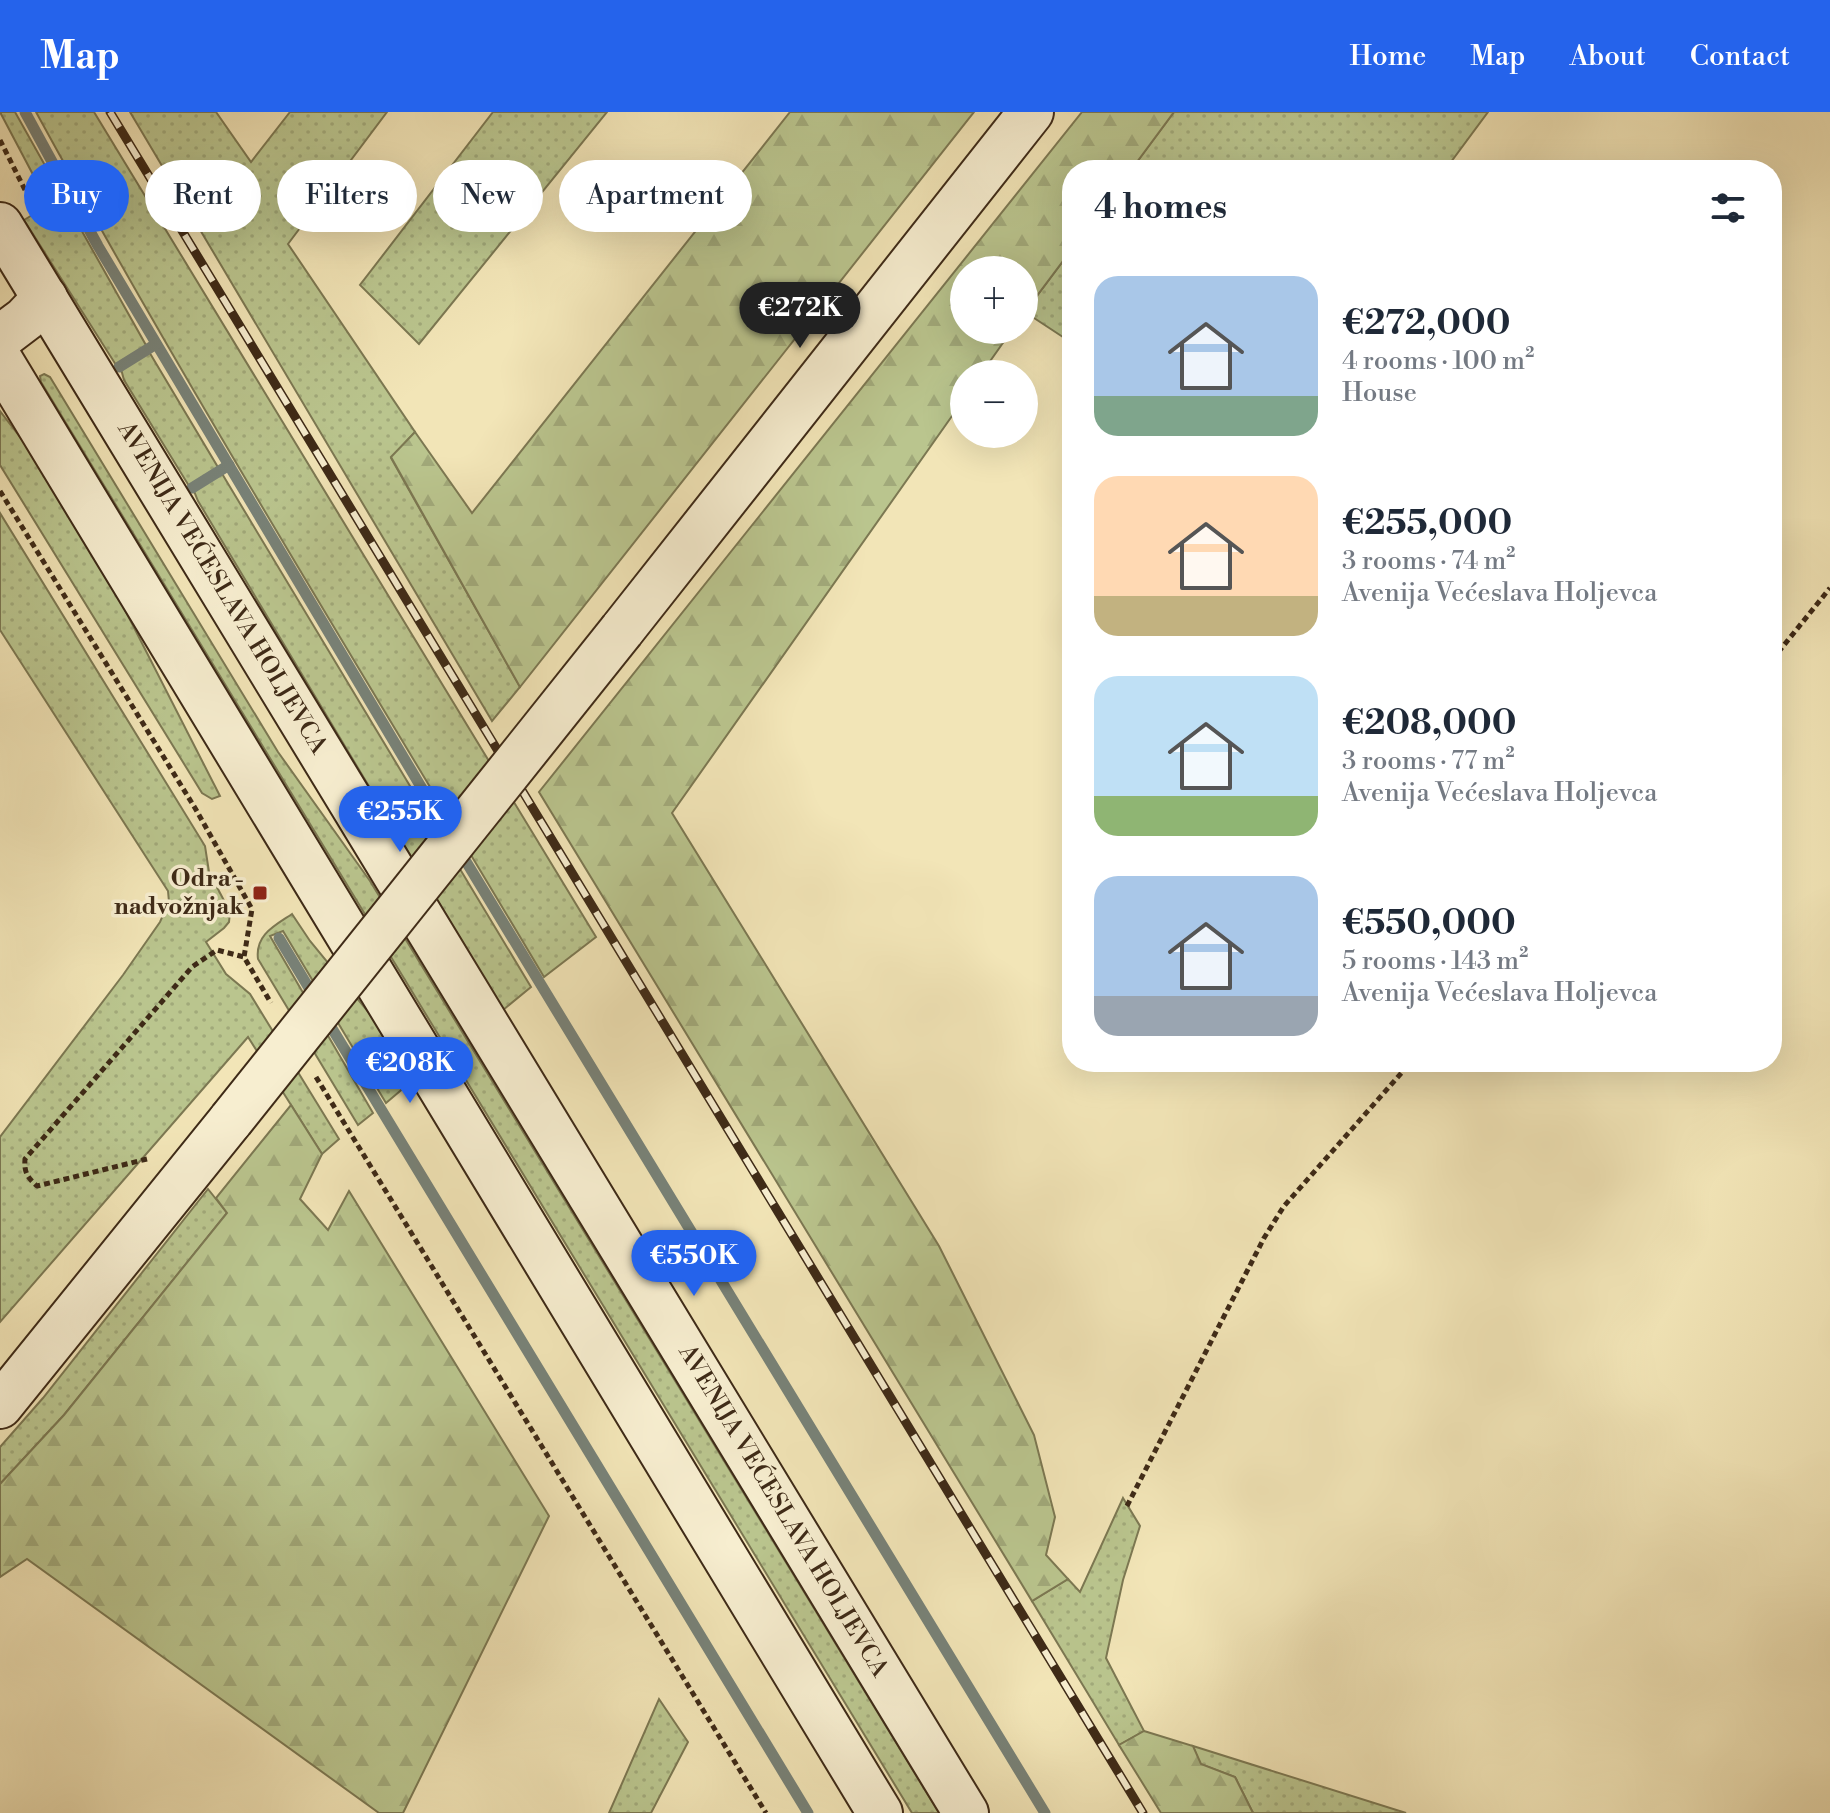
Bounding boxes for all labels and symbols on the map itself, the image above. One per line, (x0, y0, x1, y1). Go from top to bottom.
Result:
pin: €272K (744, 282, 856, 350)
street label: AVENIJA VEĆESLAVA HOLJEVCA (110, 415, 335, 760)
pin: €255K (344, 786, 456, 854)
place label: Odra - nadvožnjak (114, 864, 245, 922)
marker: Odra - nadvožnjak (251, 884, 269, 902)
pin: €208K (354, 1037, 466, 1105)
pin: €550K (638, 1230, 750, 1298)
street label: AVENIJA VEĆESLAVA HOLJEVCA (671, 1338, 896, 1683)

